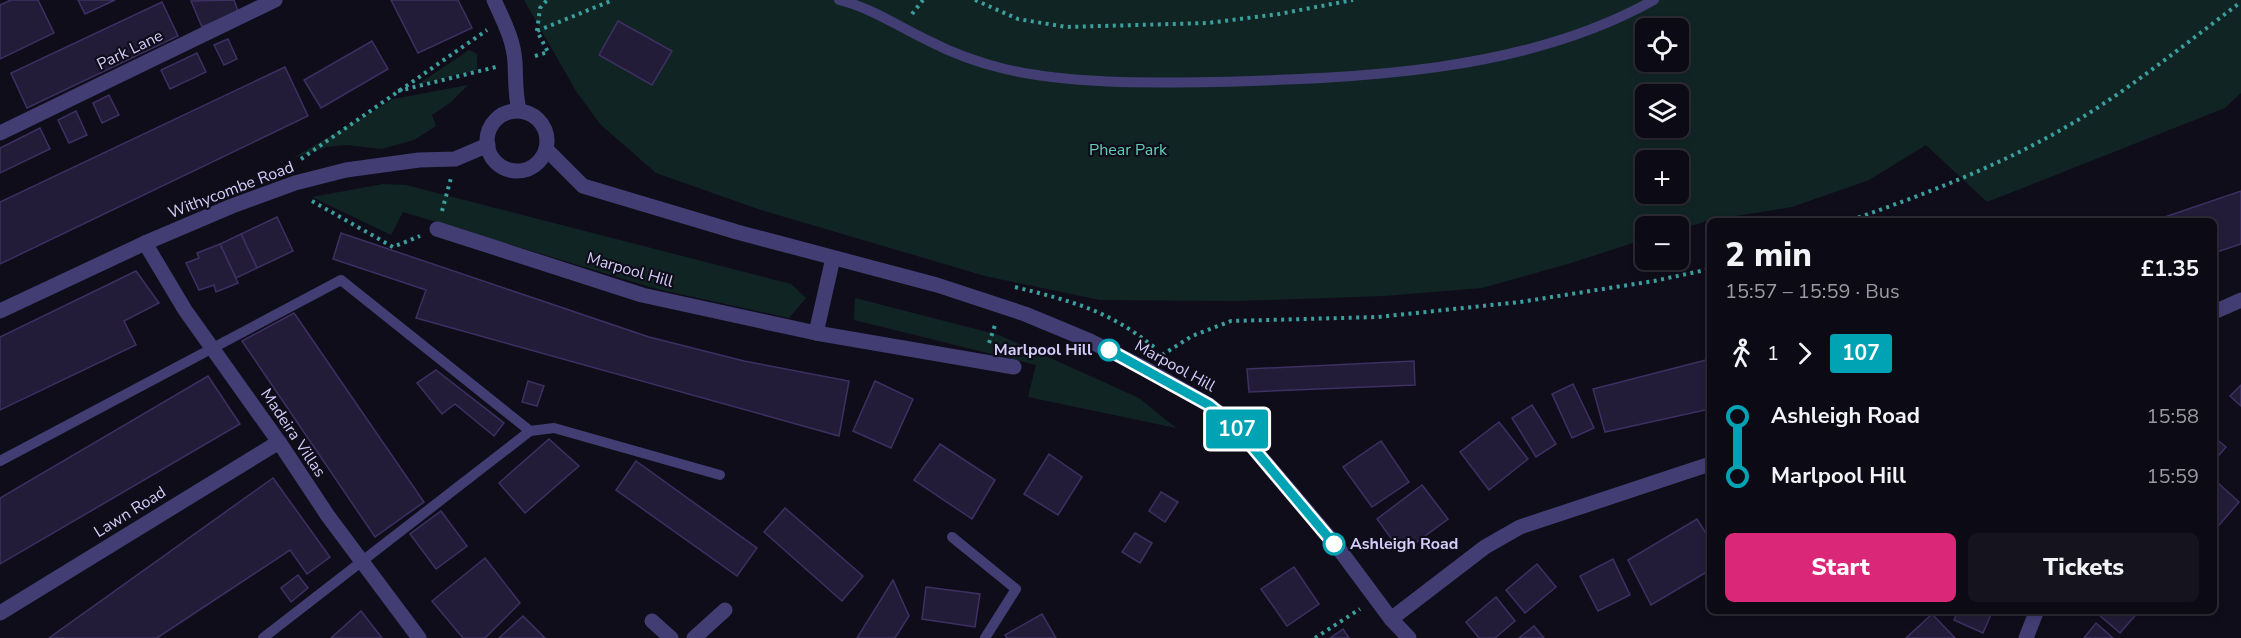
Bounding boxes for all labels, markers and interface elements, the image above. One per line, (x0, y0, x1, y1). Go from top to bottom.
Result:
map controls (1635, 18, 1689, 270)
button: locate (1635, 18, 1689, 72)
street label: Park Lane (93, 25, 167, 75)
button: layers (1635, 84, 1689, 138)
park label: Phear Park (1089, 139, 1168, 161)
button: + (1635, 150, 1689, 204)
street label: Withycombe Road (165, 156, 297, 224)
button: − (1635, 216, 1689, 270)
text: 2 min (1725, 233, 1812, 278)
street label: Marpool Hill (584, 247, 676, 293)
text: £1.35 (2141, 254, 2199, 284)
text: 15:57 – 15:59 · Bus (1725, 278, 1900, 305)
street label: Marpool Hill (1131, 335, 1220, 397)
icon: walk (1725, 337, 1758, 370)
icon: forward (1788, 337, 1821, 370)
place label: Marlpool Hill (994, 339, 1092, 361)
marker: Marlpool Hill (1098, 339, 1120, 361)
text: 107 (1842, 339, 1880, 367)
text: 1 (1767, 340, 1779, 367)
street label: Madeira Villas (255, 384, 331, 482)
text: Ashleigh Road (1771, 401, 1920, 431)
text: 15:58 (2146, 403, 2199, 430)
line badge: 107 (1202, 410, 1272, 448)
text: 107 (1218, 415, 1256, 443)
text: Marlpool Hill (1771, 461, 1906, 491)
text: 15:59 (2146, 463, 2199, 490)
street label: Lawn Road (90, 481, 170, 543)
marker: Ashleigh Road (1323, 533, 1345, 555)
place label: Ashleigh Road (1350, 533, 1458, 555)
button: Start (1725, 533, 1956, 602)
button: Tickets (1968, 533, 2199, 602)

